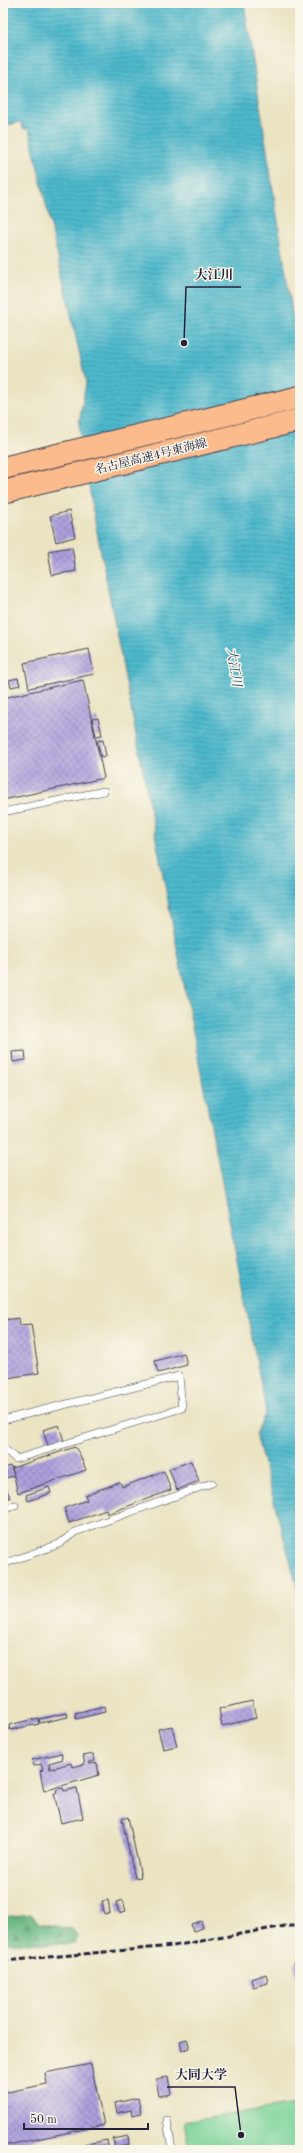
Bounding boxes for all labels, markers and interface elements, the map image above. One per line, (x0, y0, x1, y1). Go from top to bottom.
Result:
callout: 大江川 (186, 262, 241, 287)
text: 大江川 (194, 267, 234, 282)
street label: 名古屋高速4号東海線 (94, 435, 208, 477)
water label: 大江川 (224, 647, 244, 689)
callout: 大同大学 (167, 2062, 235, 2087)
text: 大同大学 (175, 2067, 227, 2082)
scale bar (24, 2105, 148, 2131)
text: 50 m (30, 2113, 57, 2126)

